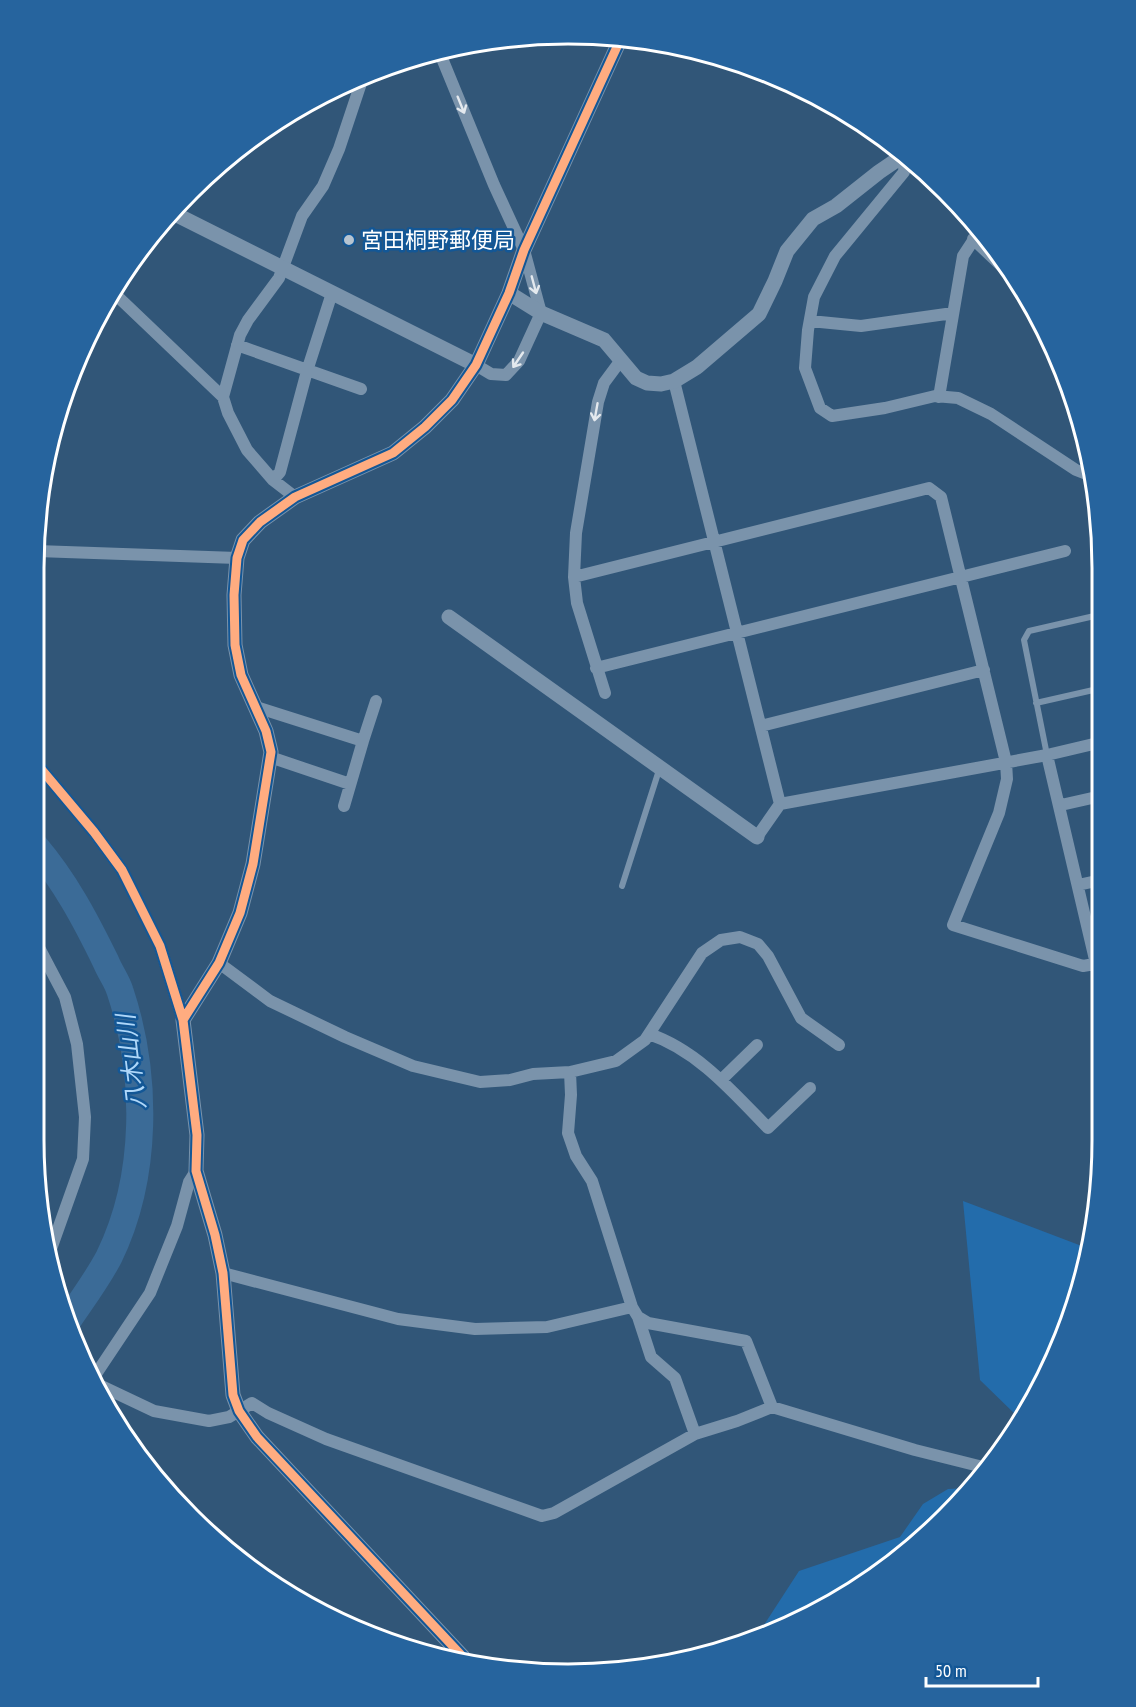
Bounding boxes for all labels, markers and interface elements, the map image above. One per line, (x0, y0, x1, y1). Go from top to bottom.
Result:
one-way arrow (456, 95, 467, 114)
place label: 宮田桐野郵便局 (361, 226, 515, 254)
marker: 宮田桐野郵便局 (342, 233, 356, 247)
one-way arrow (529, 276, 540, 295)
one-way arrow (512, 351, 524, 367)
one-way arrow (590, 402, 601, 422)
water label: 八木山川 (109, 1009, 152, 1112)
scale bar (926, 1650, 1038, 1688)
text: 50 m (935, 1659, 967, 1682)

